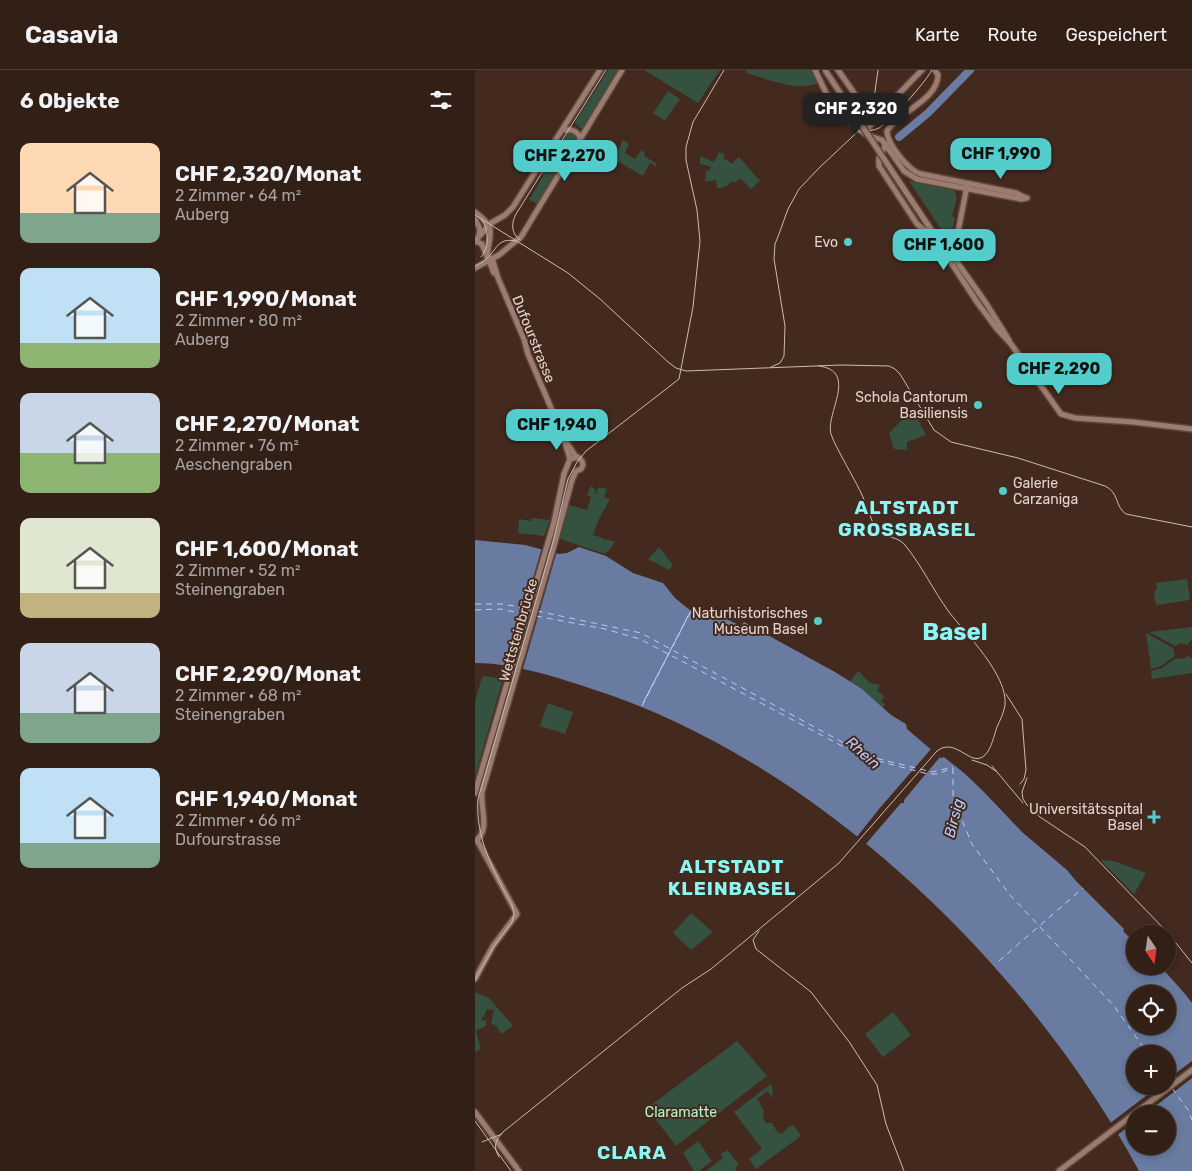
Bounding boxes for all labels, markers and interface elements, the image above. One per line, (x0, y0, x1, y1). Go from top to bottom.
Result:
text: Casavia (25, 21, 118, 49)
text: Karte (915, 24, 959, 46)
text: Route (987, 24, 1037, 46)
text: Gespeichert (1065, 24, 1167, 46)
icon: filters (427, 86, 455, 114)
text: 6 Objekte (20, 88, 120, 113)
pin: CHF 2,320 (799, 92, 913, 135)
text: CHF 2,320 (815, 99, 897, 118)
pin: CHF 1,990 (944, 138, 1058, 180)
pin: CHF 2,270 (508, 140, 622, 182)
text: CHF 1,990 (961, 144, 1041, 163)
text: CHF 2,270 (524, 146, 606, 165)
text: CHF 2,320/Monat (175, 161, 361, 186)
icon: home (60, 163, 120, 223)
text: 2 Zimmer · 64 m² (175, 186, 301, 205)
text: Auberg (175, 205, 229, 224)
pin: CHF 1,600 (887, 228, 1001, 271)
place label: Evo (814, 234, 838, 251)
text: CHF 1,600 (904, 235, 984, 254)
marker: Evo (842, 236, 854, 248)
text: CHF 1,990/Monat (175, 286, 357, 311)
icon: home (60, 288, 120, 348)
street label: Dufourstrasse (508, 293, 559, 386)
text: 2 Zimmer · 80 m² (175, 311, 302, 330)
text: Auberg (175, 330, 229, 349)
pin: CHF 2,290 (1002, 352, 1116, 395)
text: CHF 2,290 (1018, 359, 1100, 378)
place label: Schola Cantorum Basiliensis (855, 389, 968, 422)
marker: Schola Cantorum Basiliensis (972, 399, 984, 411)
pin: CHF 1,940 (500, 408, 614, 451)
text: CHF 2,270/Monat (175, 411, 359, 436)
icon: home (60, 413, 120, 473)
text: CHF 1,940 (517, 415, 597, 434)
text: 2 Zimmer · 76 m² (175, 436, 299, 455)
text: Aeschengraben (175, 455, 292, 474)
place label: Galerie Carzaniga (1013, 475, 1078, 508)
marker: Galerie Carzaniga (997, 485, 1009, 497)
district label: ALTSTADT GROSSBASEL (838, 496, 976, 541)
text: CHF 1,600/Monat (175, 536, 358, 561)
icon: home (60, 538, 120, 598)
text: 2 Zimmer · 52 m² (175, 561, 301, 580)
street label: Wettsteinbrücke (496, 576, 541, 684)
text: Steinengraben (175, 580, 285, 599)
place label: Naturhistorisches Museum Basel (692, 605, 808, 638)
marker: Naturhistorisches Museum Basel (812, 615, 824, 627)
district label: Basel (922, 618, 988, 646)
text: CHF 2,290/Monat (175, 661, 361, 686)
icon: home (60, 663, 120, 723)
text: 2 Zimmer · 68 m² (175, 686, 301, 705)
text: Steinengraben (175, 705, 285, 724)
water label: Rhein (842, 733, 884, 773)
text: CHF 1,940/Monat (175, 786, 357, 811)
icon: home (60, 788, 120, 848)
water label: Birsig (940, 797, 968, 839)
place label: Universitätsspital Basel (1029, 801, 1143, 834)
marker: Universitätsspital Basel (1147, 810, 1161, 824)
text: 2 Zimmer · 66 m² (175, 811, 301, 830)
text: Dufourstrasse (175, 830, 281, 849)
district label: ALTSTADT KLEINBASEL (668, 855, 796, 900)
north arrow (1126, 925, 1176, 975)
map controls (1126, 925, 1176, 1155)
button: locate (1126, 985, 1176, 1035)
button: + (1126, 1045, 1176, 1095)
park label: Claramatte (645, 1104, 717, 1121)
button: − (1126, 1105, 1176, 1155)
district label: CLARA (597, 1141, 667, 1164)

